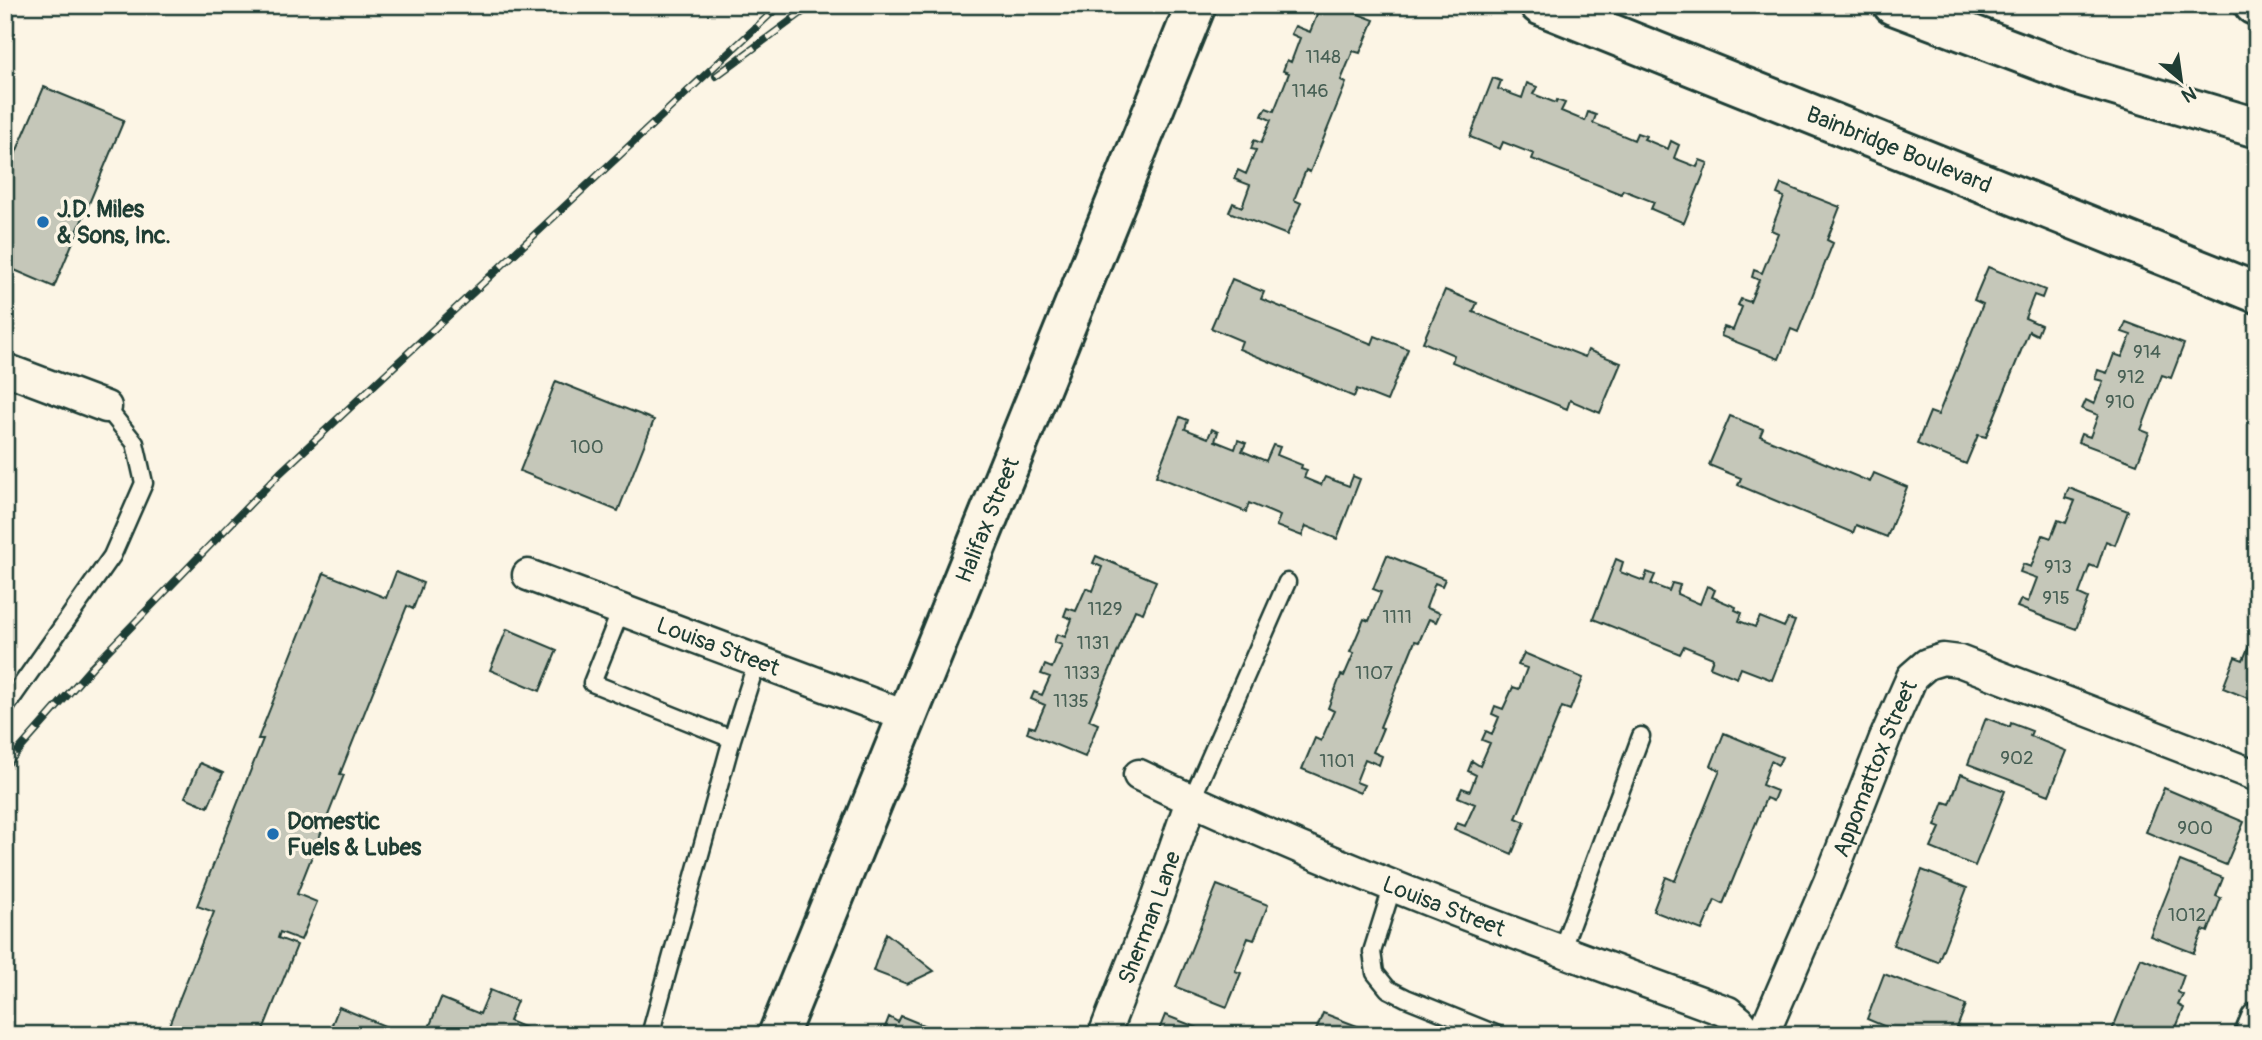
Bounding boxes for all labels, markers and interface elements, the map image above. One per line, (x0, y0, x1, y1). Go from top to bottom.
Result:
house number: 1148 (1305, 45, 1341, 69)
north arrow (2146, 46, 2216, 116)
house number: 1146 (1292, 79, 1328, 103)
text: N (2177, 80, 2200, 108)
street label: Bainbridge Boulevard (1802, 100, 1996, 200)
place label: J.D. Miles & Sons, Inc. (57, 195, 171, 250)
marker: J.D. Miles & Sons, Inc. (35, 214, 51, 230)
house number: 914 (2133, 340, 2161, 364)
house number: 912 (2117, 365, 2145, 389)
house number: 910 (2105, 390, 2135, 414)
house number: 100 (570, 435, 604, 459)
street label: Halifax Street (949, 452, 1026, 587)
house number: 913 (2044, 555, 2072, 579)
house number: 915 (2042, 586, 2070, 610)
house number: 1129 (1087, 597, 1123, 621)
house number: 1111 (1382, 605, 1412, 629)
street label: Louisa Street (652, 610, 784, 683)
house number: 1131 (1077, 631, 1109, 655)
house number: 1133 (1064, 661, 1100, 685)
house number: 1107 (1355, 661, 1393, 685)
street label: Appomattox Street (1826, 675, 1924, 861)
house number: 1135 (1053, 689, 1089, 713)
house number: 902 (2000, 746, 2034, 770)
house number: 1101 (1319, 749, 1355, 773)
place label: Domestic Fuels & Lubes (287, 807, 422, 862)
house number: 900 (2177, 816, 2213, 840)
marker: Domestic Fuels & Lubes (265, 826, 281, 842)
street label: Sherman Lane (1111, 847, 1188, 988)
street label: Louisa Street (1378, 869, 1510, 944)
house number: 1012 (2168, 903, 2206, 927)

